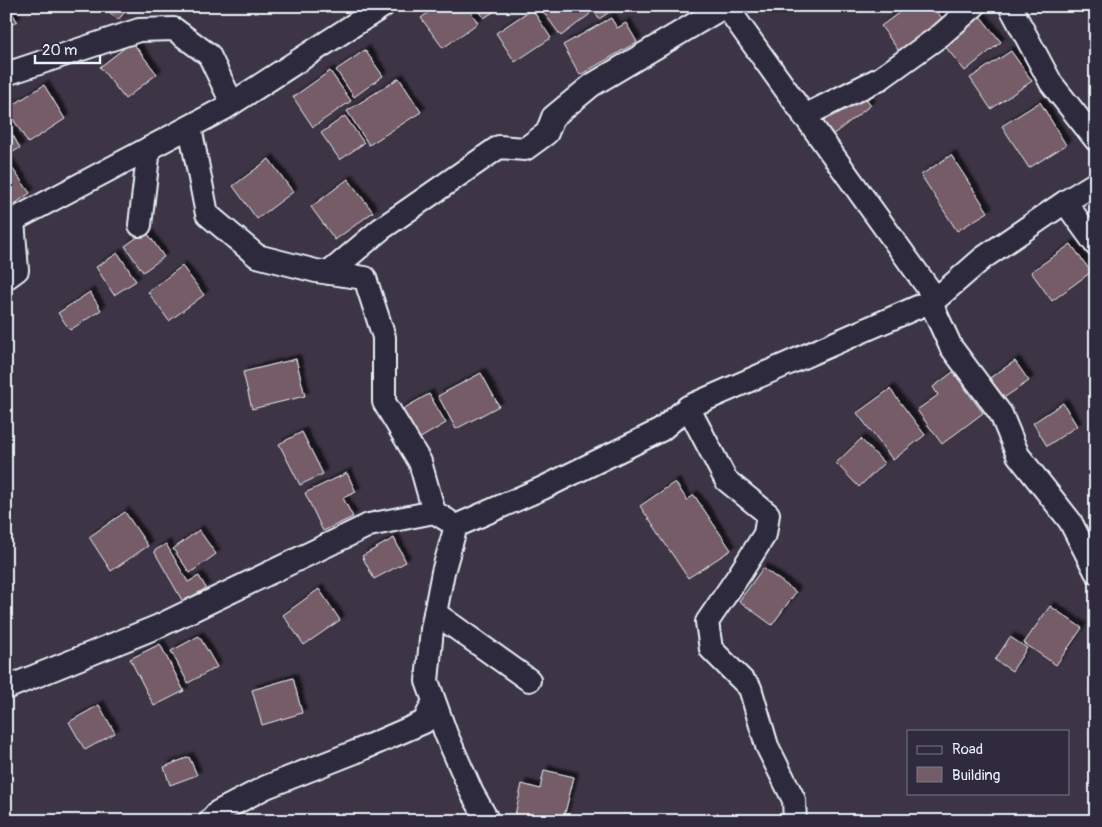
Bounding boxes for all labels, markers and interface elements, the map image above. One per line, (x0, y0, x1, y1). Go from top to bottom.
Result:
scale bar (35, 32, 100, 64)
text: 20 m (42, 41, 77, 60)
legend (907, 730, 1070, 794)
text: Road (952, 740, 983, 759)
text: Building (952, 766, 1000, 785)

